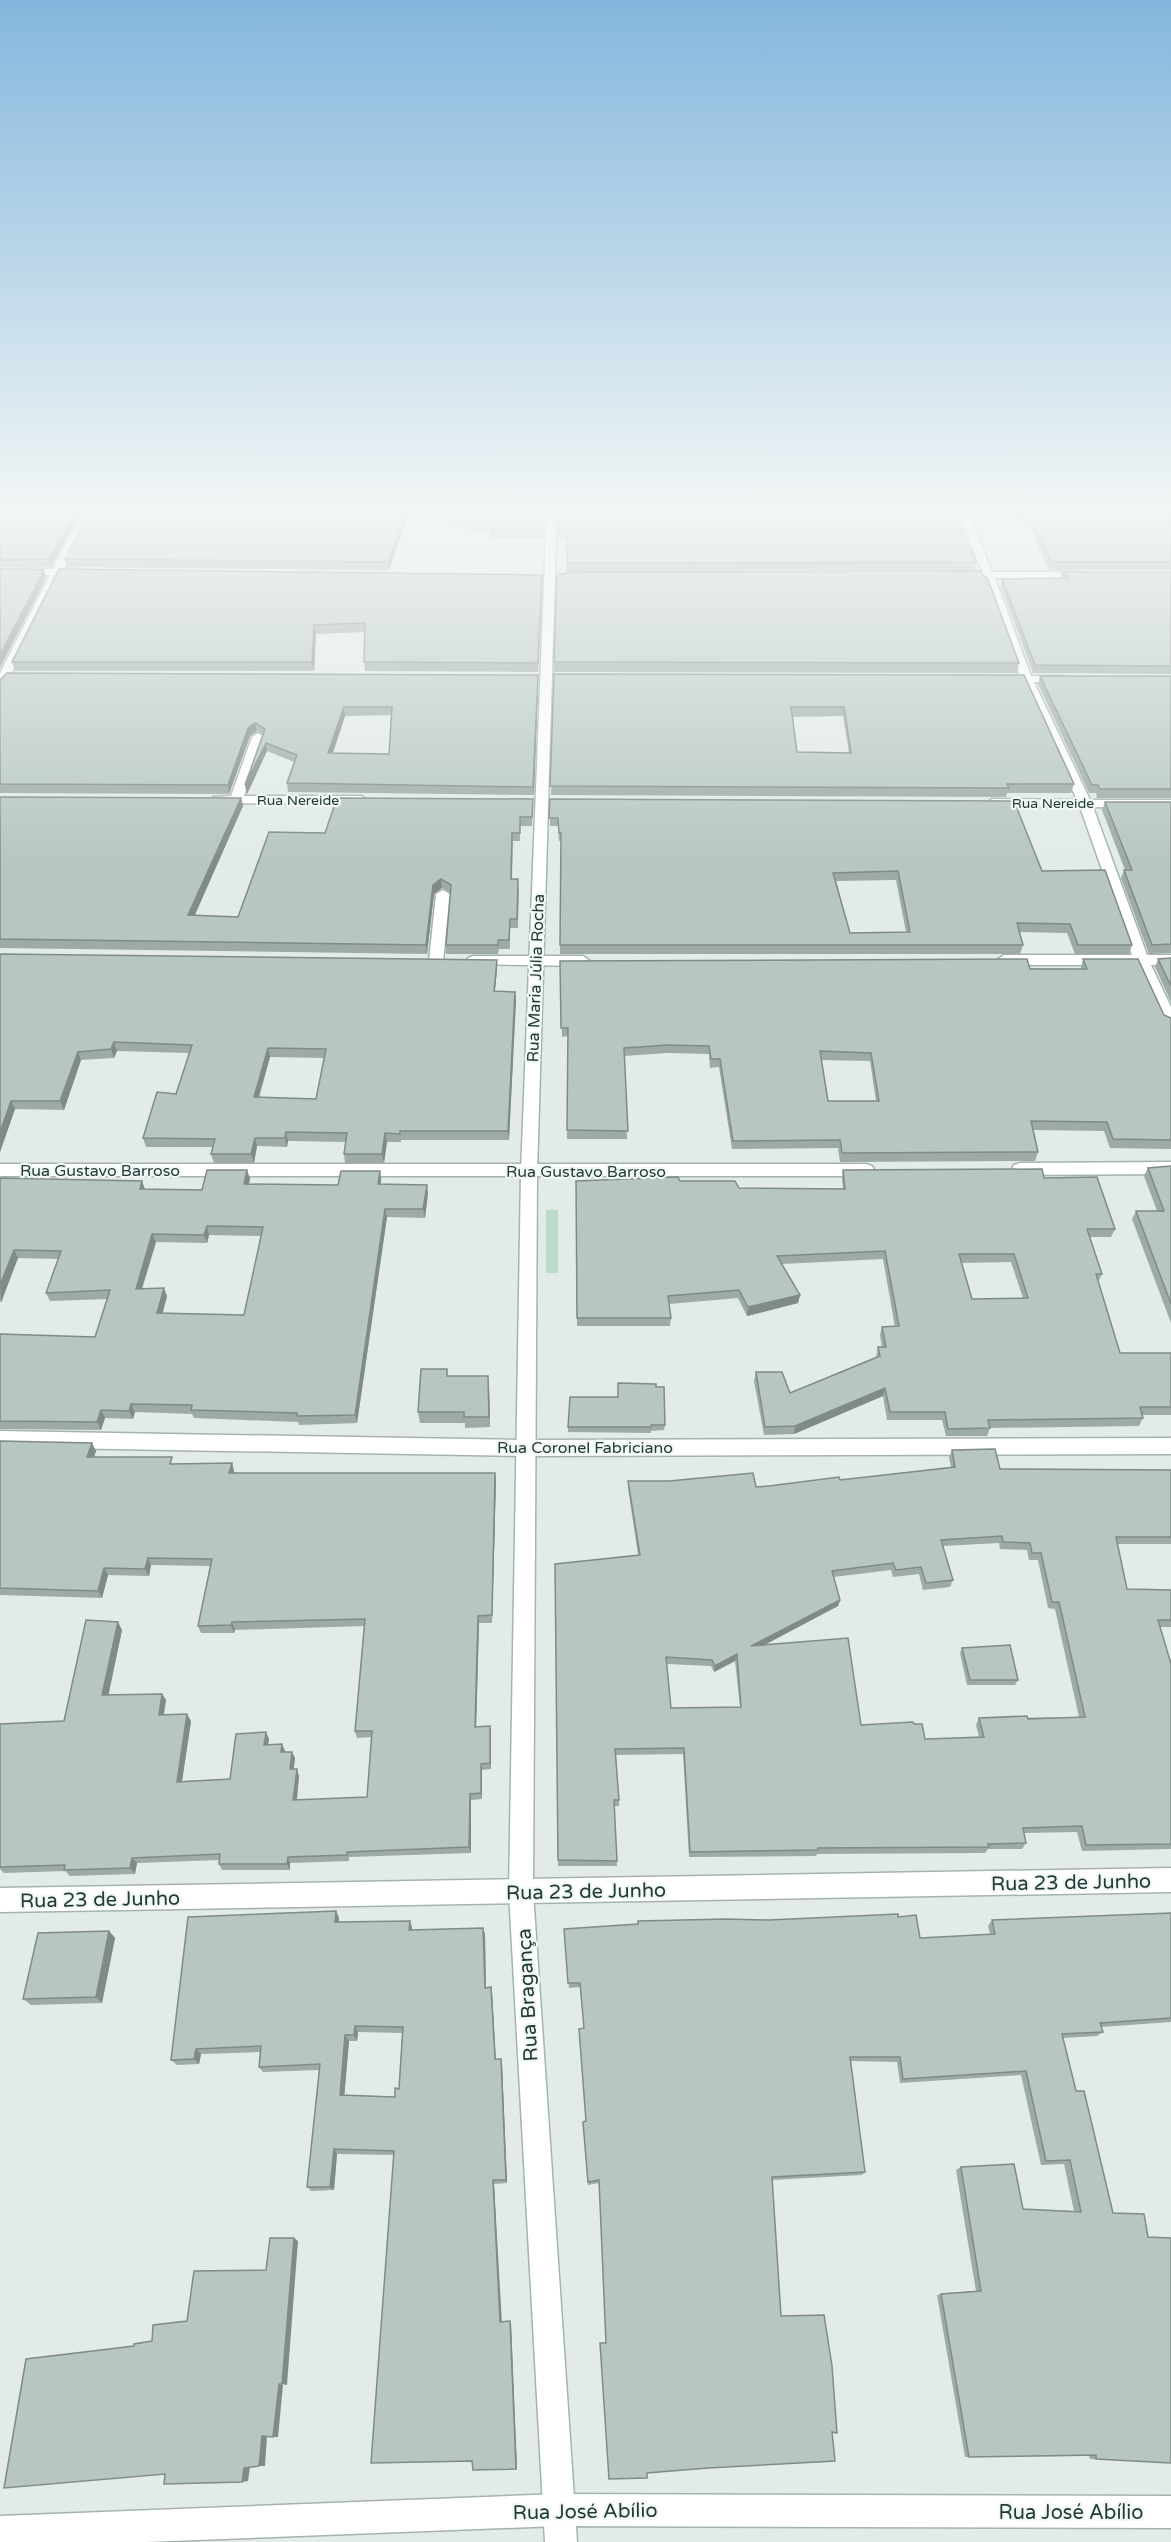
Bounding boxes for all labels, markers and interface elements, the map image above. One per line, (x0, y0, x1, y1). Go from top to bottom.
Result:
street label: Rua Nereide (257, 792, 339, 809)
street label: Rua Nereide (1012, 795, 1094, 812)
street label: Rua Maria Júlia Rocha (523, 893, 549, 1063)
street label: Rua Gustavo Barroso (20, 1161, 180, 1181)
street label: Rua Gustavo Barroso (506, 1162, 666, 1182)
street label: Rua Coronel Fabriciano (497, 1438, 673, 1458)
street label: Rua 23 de Junho (991, 1870, 1151, 1896)
street label: Rua 23 de Junho (506, 1879, 666, 1905)
street label: Rua 23 de Junho (20, 1887, 180, 1913)
street label: Rua Bragança (513, 1928, 543, 2062)
street label: Rua José Abílio (512, 2499, 658, 2525)
street label: Rua José Abílio (999, 2501, 1143, 2525)

